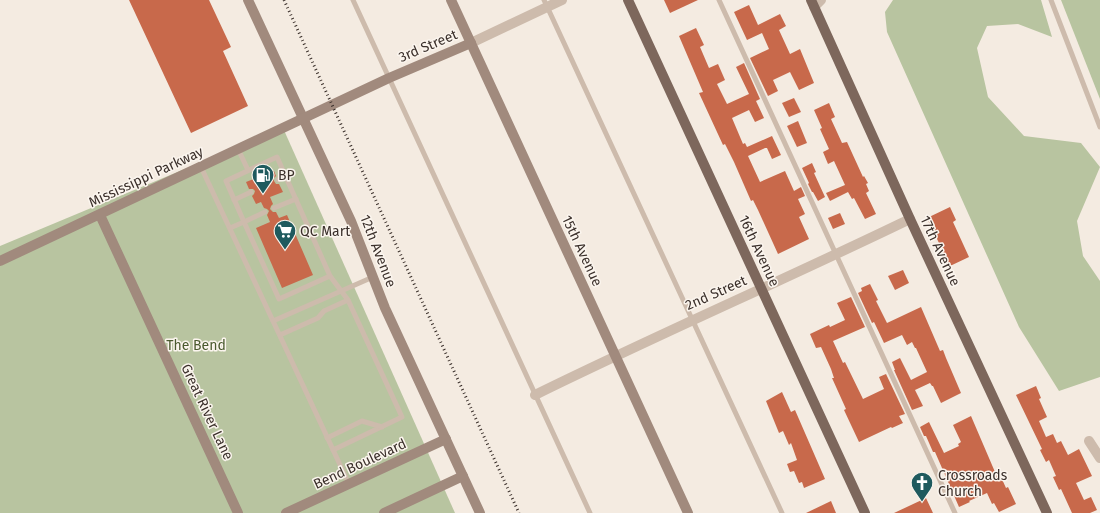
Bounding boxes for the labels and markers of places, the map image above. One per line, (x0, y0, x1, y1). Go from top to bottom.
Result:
fuel station icon: BP (250, 162, 276, 195)
place label: BP (278, 167, 295, 184)
supermarket icon: QC Mart (272, 218, 298, 251)
place label: QC Mart (300, 223, 351, 240)
place label: Crossroads Church (938, 467, 1008, 500)
church icon: Crossroads Church (909, 470, 935, 503)

